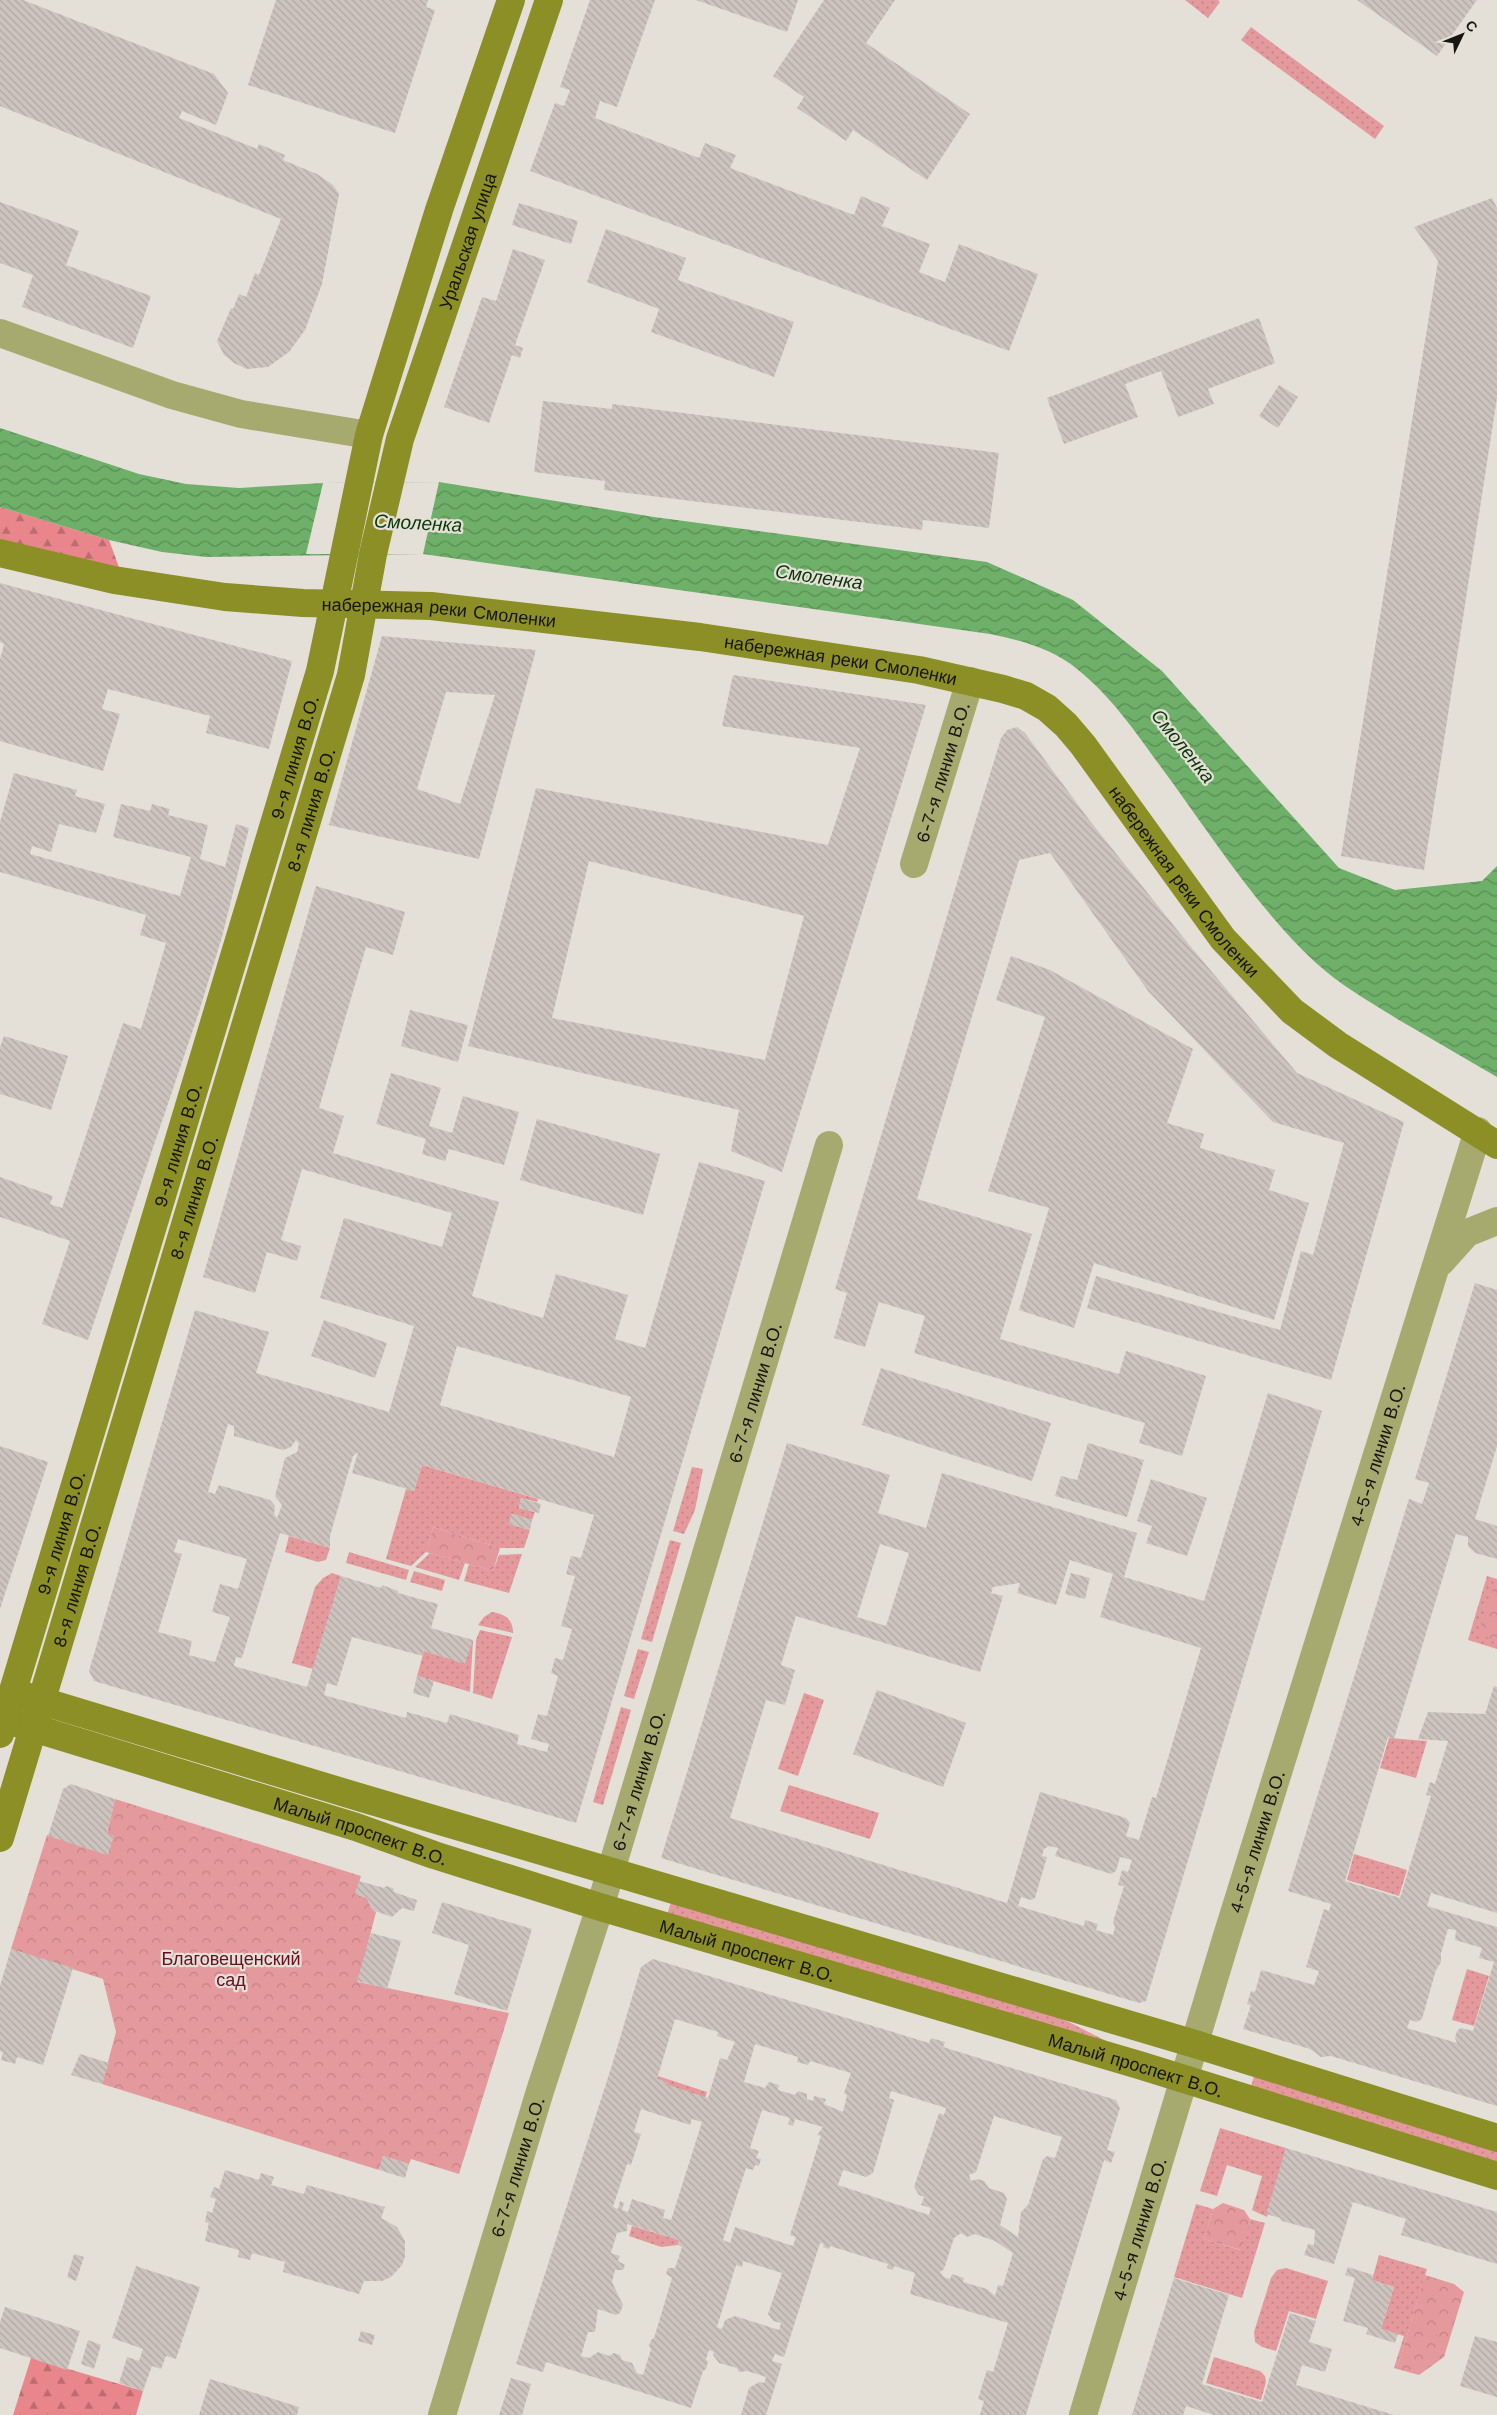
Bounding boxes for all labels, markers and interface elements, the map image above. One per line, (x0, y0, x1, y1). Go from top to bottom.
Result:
north arrow (1437, 10, 1487, 60)
text: С (1462, 17, 1481, 35)
street label: Уральская улица (434, 169, 500, 312)
water label: Смоленка (373, 509, 463, 537)
water label: Смоленка (774, 559, 864, 595)
street label: набережная реки Смоленки (321, 593, 557, 631)
street label: набережная реки Смоленки (723, 630, 959, 689)
street label: 9-я линия В.О. (265, 693, 323, 822)
street label: 6-7-я линии В.О. (911, 699, 973, 845)
water label: Смоленка (1146, 705, 1220, 787)
street label: 8-я линия В.О. (282, 745, 339, 874)
street label: набережная реки Смоленки (1105, 781, 1264, 981)
street label: 9-я линия В.О. (149, 1081, 206, 1210)
street label: 8-я линия В.О. (165, 1133, 222, 1262)
street label: 6-7-я линии В.О. (724, 1320, 786, 1466)
street label: 4-5-я линии В.О. (1345, 1381, 1409, 1529)
street label: 9-я линия В.О. (32, 1468, 89, 1597)
street label: 8-я линия В.О. (48, 1521, 105, 1650)
street label: 6-7-я линии В.О. (607, 1708, 669, 1853)
street label: 4-5-я линии В.О. (1224, 1768, 1288, 1915)
street label: Малый проспект В.О. (271, 1792, 450, 1869)
street label: Малый проспект В.О. (657, 1915, 837, 1986)
park label: Благовещенский сад (161, 1948, 301, 1990)
street label: Малый проспект В.О. (1046, 2029, 1226, 2101)
street label: 6-7-я линии В.О. (486, 2094, 548, 2240)
street label: 4-5-я линии В.О. (1107, 2155, 1170, 2303)

